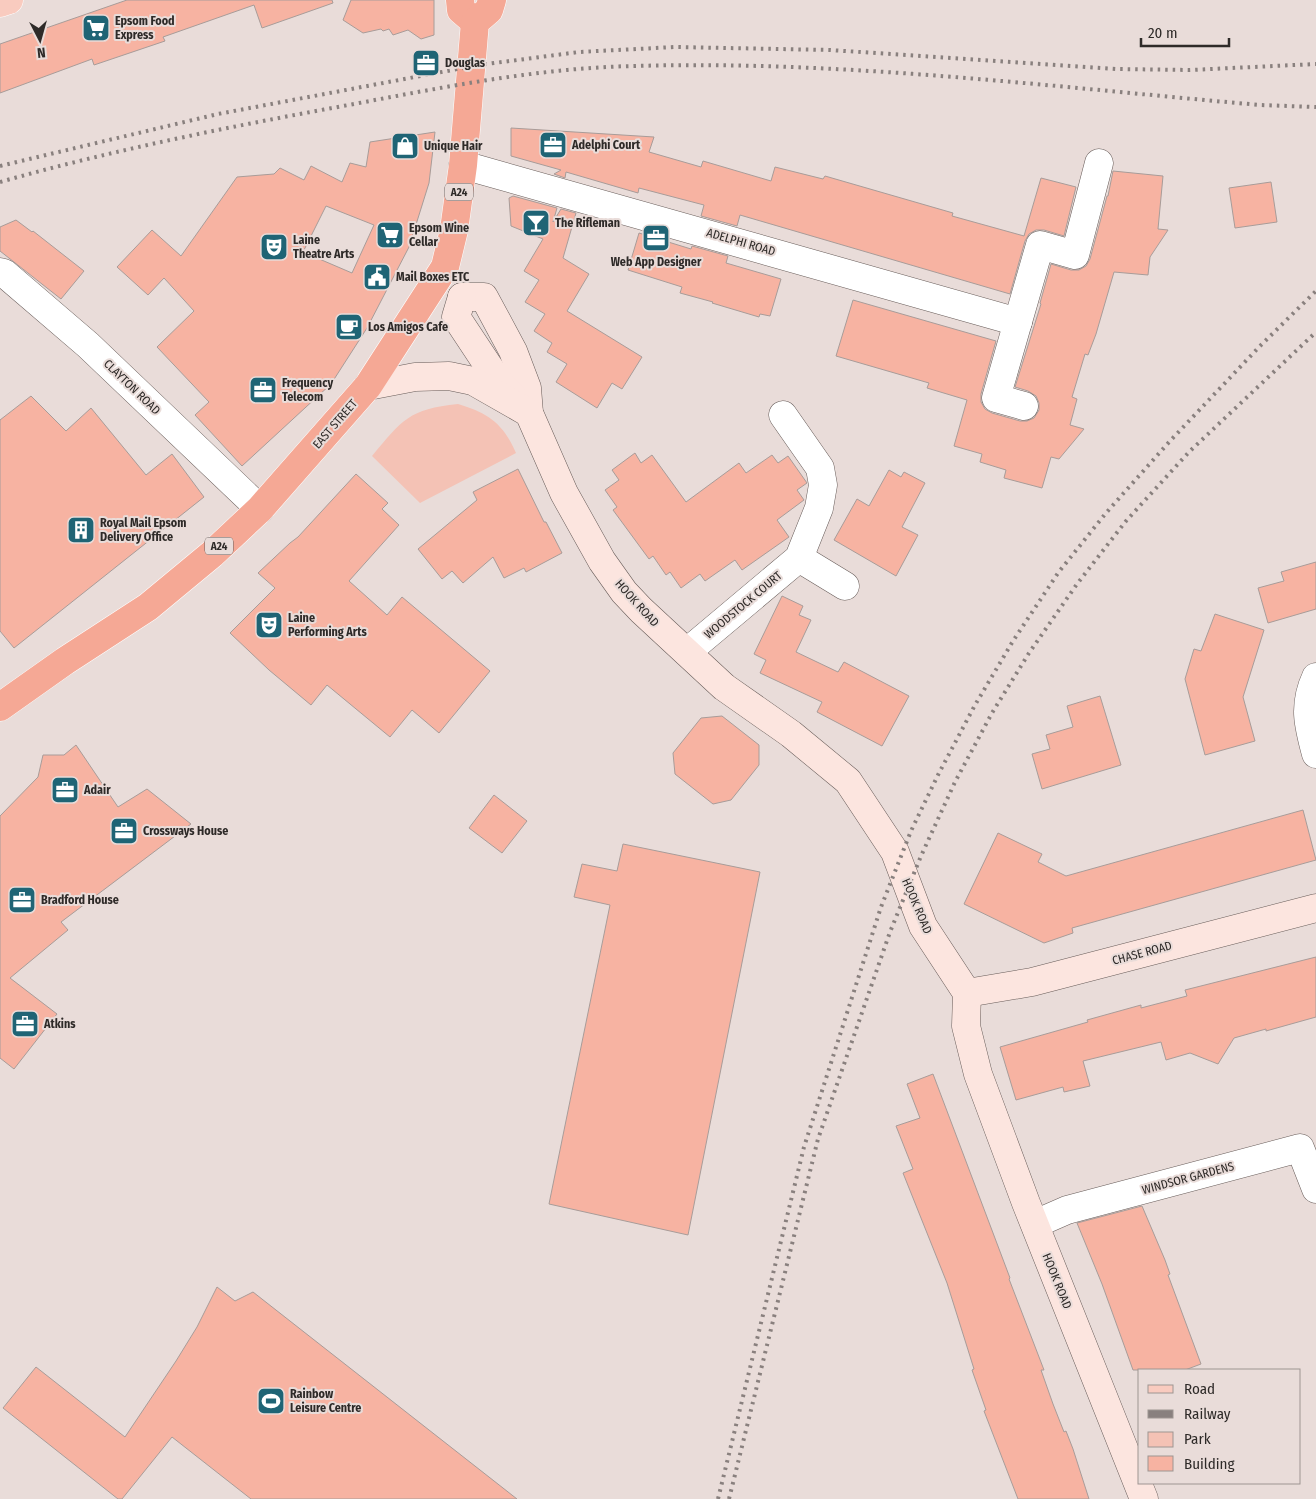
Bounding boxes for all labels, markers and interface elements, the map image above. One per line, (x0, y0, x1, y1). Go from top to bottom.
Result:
supermarket icon: Epsom Food Express (81, 13, 111, 43)
place label: Epsom Food Express (115, 14, 175, 42)
north arrow (15, 15, 65, 65)
scale bar (1141, 15, 1228, 47)
text: 20 m (1148, 24, 1178, 42)
text: N (36, 44, 46, 61)
office icon: Douglas (411, 48, 441, 78)
place label: Douglas (445, 56, 486, 70)
office icon: Adelphi Court (538, 130, 568, 160)
shop icon: Unique Hair (390, 131, 420, 161)
place label: Adelphi Court (571, 138, 641, 152)
place label: Unique Hair (424, 139, 483, 153)
road number: A24 (445, 183, 473, 200)
bar icon: The Rifleman (521, 208, 551, 238)
place label: The Rifleman (555, 216, 620, 230)
supermarket icon: Epsom Wine Cellar (375, 220, 405, 250)
place label: Epsom Wine Cellar (409, 221, 469, 249)
office icon: Web App Designer (641, 223, 671, 253)
street label: ADELPHI ROAD (705, 226, 777, 259)
theatre icon: Laine Theatre Arts (259, 232, 289, 262)
place label: Laine Theatre Arts (293, 233, 355, 261)
place label: Web App Designer (611, 255, 702, 269)
public building icon: Mail Boxes ETC (362, 262, 392, 292)
place label: Mail Boxes ETC (396, 270, 470, 284)
cafe icon: Los Amigos Cafe (334, 312, 364, 342)
place label: Los Amigos Cafe (368, 320, 448, 334)
street label: CLAYTON ROAD (101, 357, 163, 417)
office icon: Frequency Telecom (248, 375, 278, 405)
place label: Frequency Telecom (282, 376, 333, 404)
street label: EAST STREET (310, 396, 360, 451)
building icon: Royal Mail Epsom Delivery Office (66, 515, 96, 545)
place label: Royal Mail Epsom Delivery Office (100, 516, 186, 544)
road number: A24 (205, 538, 233, 554)
street label: WOODSTOCK COURT (701, 568, 785, 642)
street label: HOOK ROAD (612, 577, 662, 629)
theatre icon: Laine Performing Arts (254, 610, 284, 640)
place label: Laine Performing Arts (288, 611, 367, 639)
office icon: Adair (50, 775, 80, 805)
place label: Adair (83, 783, 111, 797)
office icon: Crossways House (109, 816, 139, 846)
place label: Crossways House (143, 824, 228, 838)
street label: HOOK ROAD (899, 876, 935, 936)
office icon: Bradford House (7, 885, 37, 915)
place label: Bradford House (41, 893, 119, 907)
street label: CHASE ROAD (1111, 938, 1173, 968)
office icon: Atkins (10, 1009, 40, 1039)
place label: Atkins (43, 1017, 76, 1031)
street label: WINDSOR GARDENS (1140, 1159, 1236, 1197)
street label: HOOK ROAD (1040, 1251, 1074, 1311)
legend (1138, 1369, 1301, 1484)
text: Road (1184, 1380, 1215, 1398)
sports icon: Rainbow Leisure Centre (256, 1386, 286, 1416)
place label: Rainbow Leisure Centre (290, 1387, 361, 1415)
text: Railway (1184, 1405, 1231, 1423)
text: Park (1184, 1430, 1211, 1448)
text: Building (1184, 1455, 1235, 1473)

